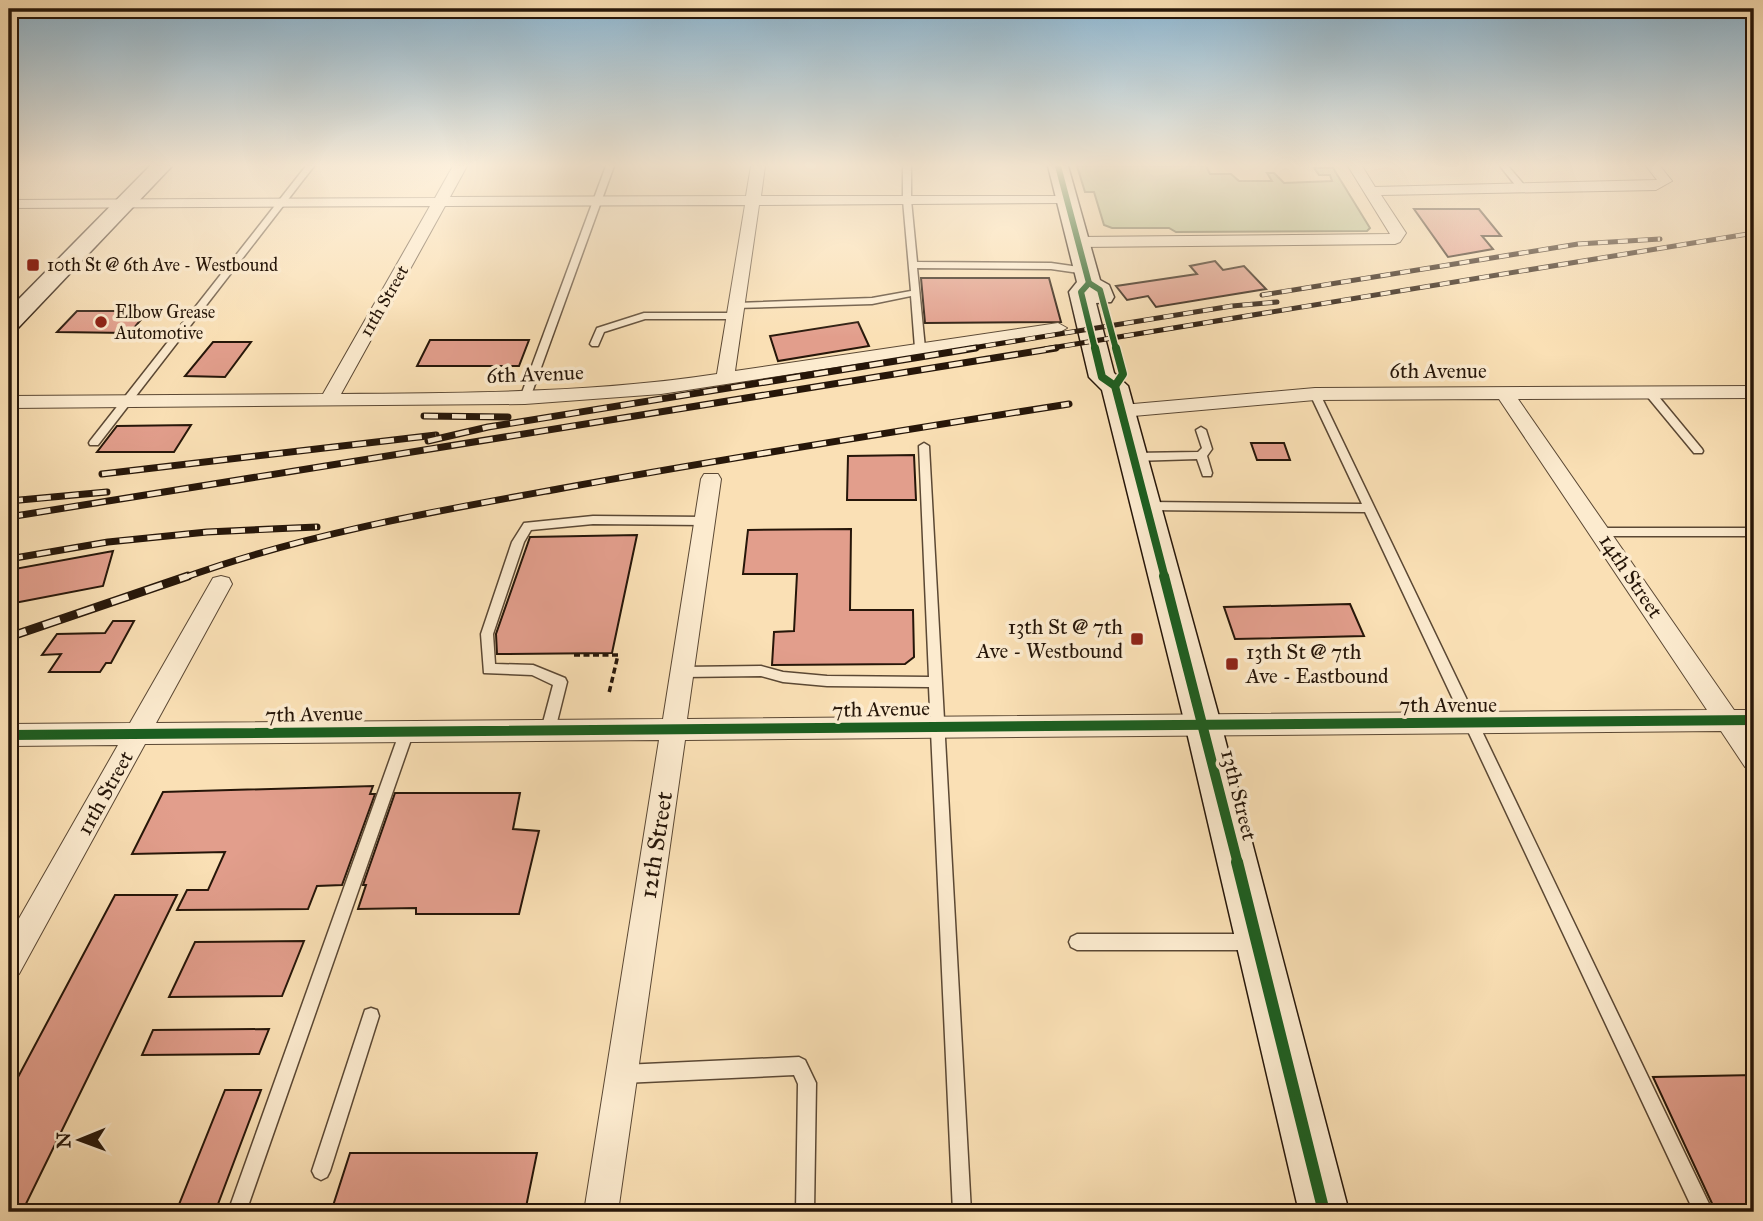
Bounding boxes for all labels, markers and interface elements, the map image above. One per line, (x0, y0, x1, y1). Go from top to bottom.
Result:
place label: 10th St @ 6th Ave - Westbound (47, 254, 278, 276)
marker: 10th St @ 6th Ave - Westbound (25, 257, 41, 273)
street label: 11th Street (355, 261, 414, 341)
place label: Elbow Grease Automotive (114, 301, 215, 344)
marker: Elbow Grease Automotive (93, 314, 109, 330)
street label: 6th Avenue (1389, 358, 1487, 384)
street label: 6th Avenue (486, 359, 584, 389)
street label: 14th Street (1593, 529, 1669, 623)
place label: 13th St @ 7th Ave - Westbound (976, 614, 1123, 664)
marker: 13th St @ 7th Ave - Westbound (1129, 631, 1145, 647)
place label: 13th St @ 7th Ave - Eastbound (1245, 639, 1389, 689)
marker: 13th St @ 7th Ave - Eastbound (1224, 656, 1240, 672)
street label: 7th Avenue (1399, 692, 1497, 718)
street label: 7th Avenue (832, 695, 930, 723)
street label: 7th Avenue (265, 700, 363, 728)
street label: 11th Street (71, 746, 139, 840)
street label: 13th Street (1215, 747, 1263, 844)
street label: 12th Street (633, 789, 679, 901)
north arrow (46, 1106, 116, 1176)
text: N (52, 1132, 75, 1149)

